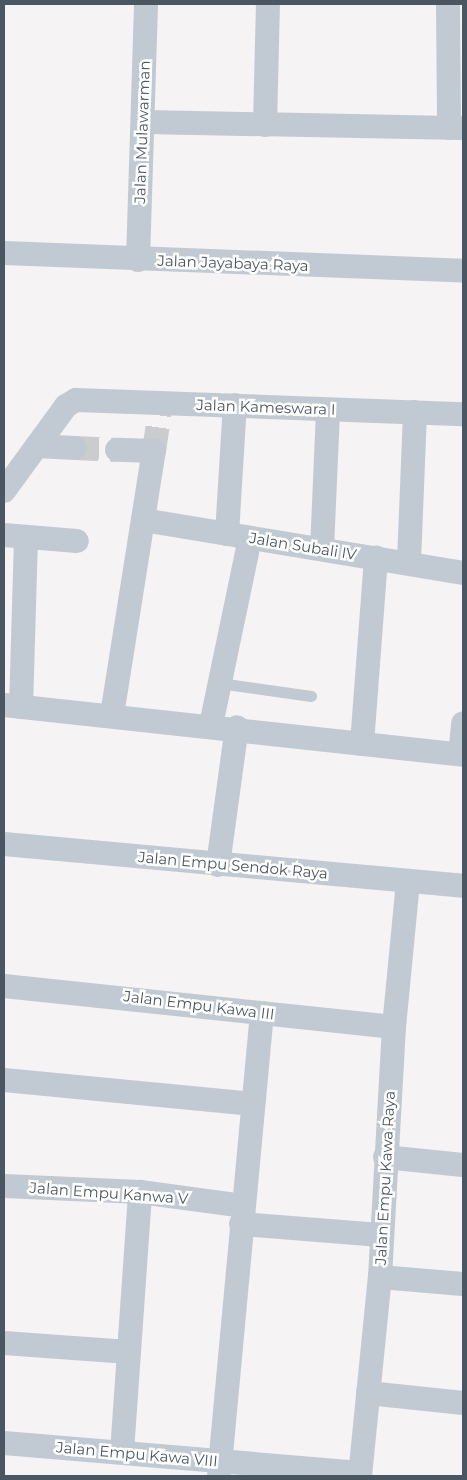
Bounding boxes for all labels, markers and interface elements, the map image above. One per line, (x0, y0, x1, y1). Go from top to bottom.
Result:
street label: Jalan Mulawarman (131, 60, 153, 204)
street label: Jalan Jayabaya Raya (157, 251, 309, 275)
street label: Jalan Kameswara I (196, 396, 336, 418)
street label: Jalan Subali IV (248, 529, 358, 563)
street label: Jalan Empu Sendok Raya (137, 848, 329, 882)
street label: Jalan Empu Kawa III (123, 987, 275, 1023)
street label: Jalan Empu Kawa Raya (371, 1091, 399, 1265)
street label: Jalan Empu Kanwa V (29, 1178, 189, 1208)
street label: Jalan Empu Kawa VIII (55, 1438, 219, 1470)

